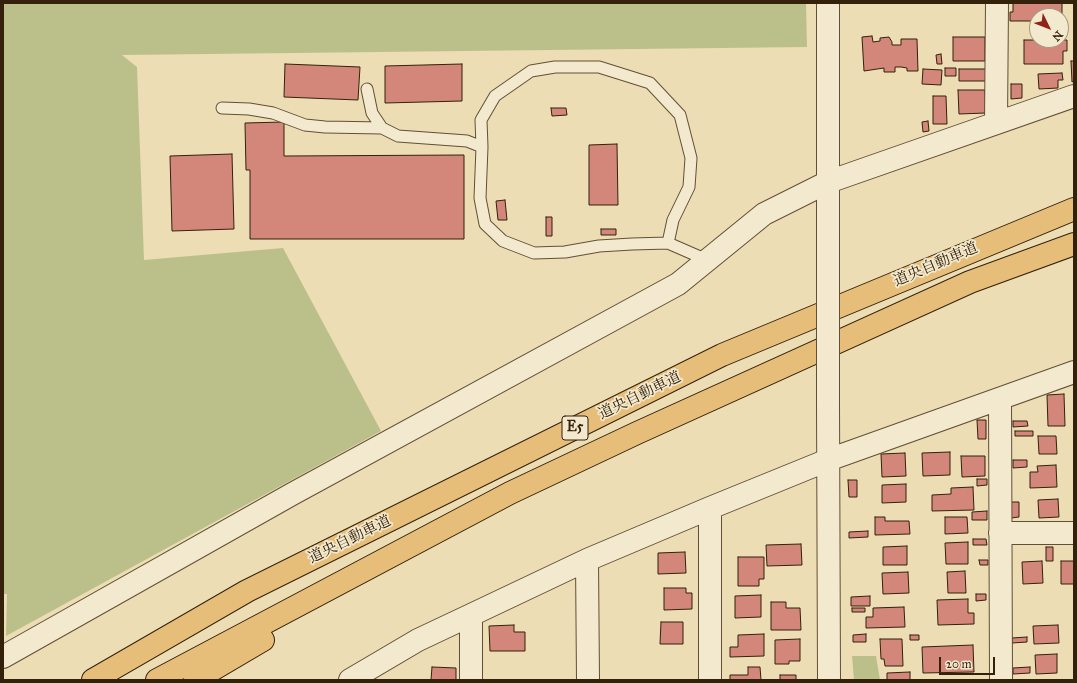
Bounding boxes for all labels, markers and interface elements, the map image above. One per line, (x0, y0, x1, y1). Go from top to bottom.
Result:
north arrow (1029, 8, 1069, 48)
text: N (1049, 28, 1065, 44)
street label: 道央自動車道 (891, 239, 981, 291)
street label: 道央自動車道 (596, 368, 684, 424)
road number: E5 (562, 416, 588, 440)
street label: 道央自動車道 (306, 512, 394, 568)
scale bar (941, 649, 997, 675)
text: 20 m (946, 657, 972, 671)

